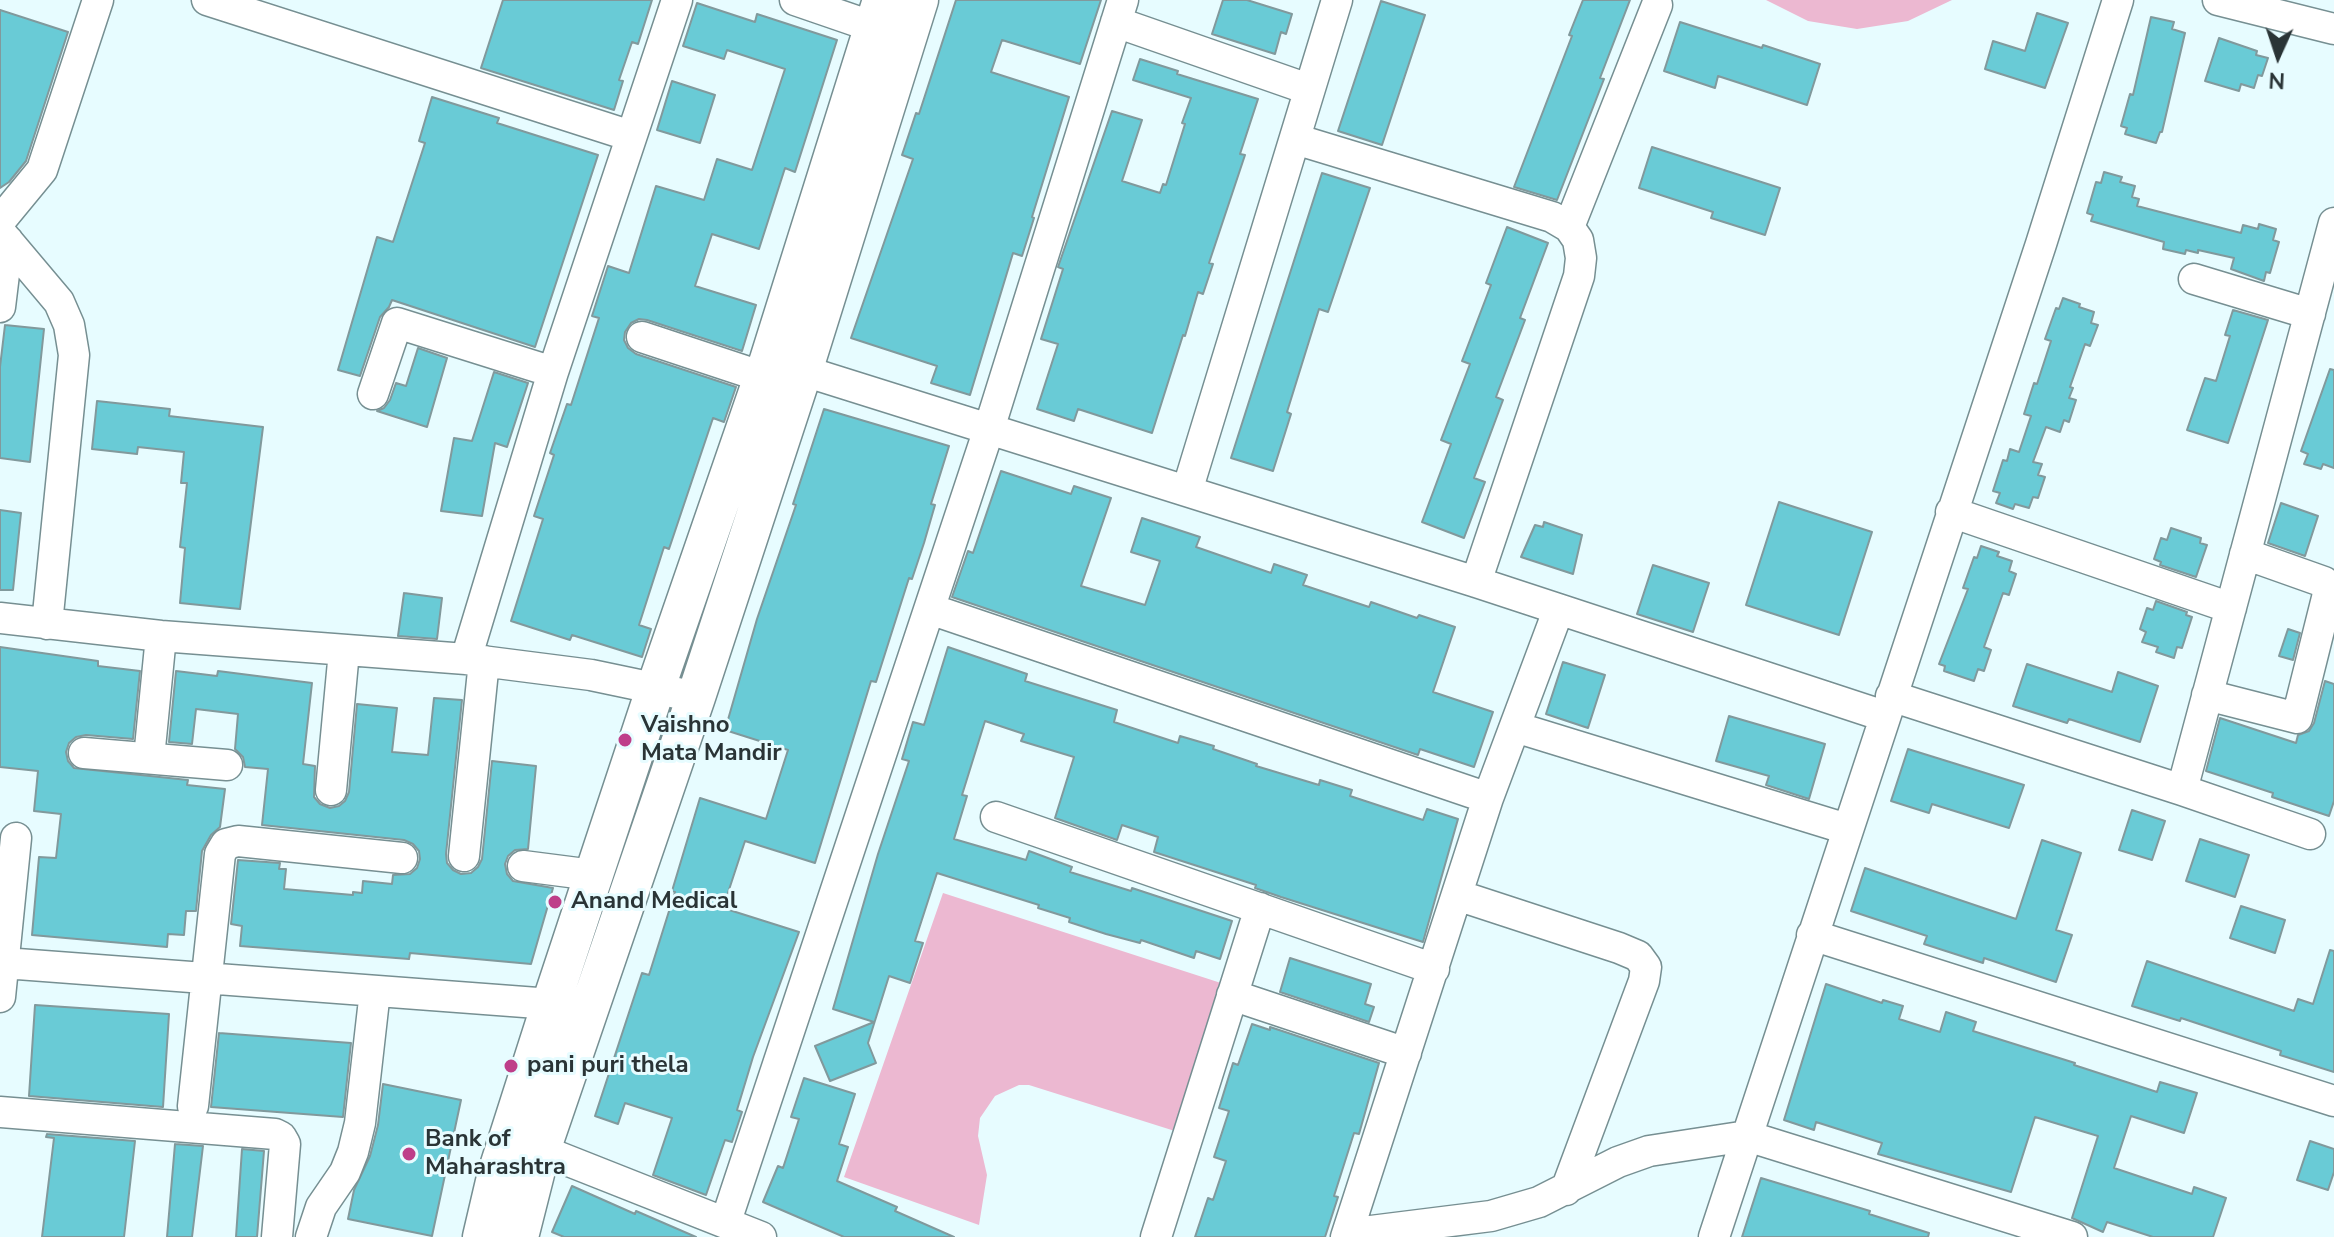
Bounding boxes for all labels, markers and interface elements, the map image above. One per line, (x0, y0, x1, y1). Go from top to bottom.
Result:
north arrow (2238, 16, 2318, 96)
text: N (2268, 65, 2286, 95)
place label: Vaishno Mata Mandir (641, 712, 782, 768)
marker: Vaishno Mata Mandir (616, 731, 634, 749)
place label: Anand Medical (571, 888, 737, 916)
marker: Anand Medical (546, 893, 564, 911)
place label: pani puri thela (527, 1052, 689, 1080)
marker: pani puri thela (502, 1057, 520, 1075)
place label: Bank of Maharashtra (425, 1126, 566, 1182)
marker: Bank of Maharashtra (400, 1145, 418, 1163)

